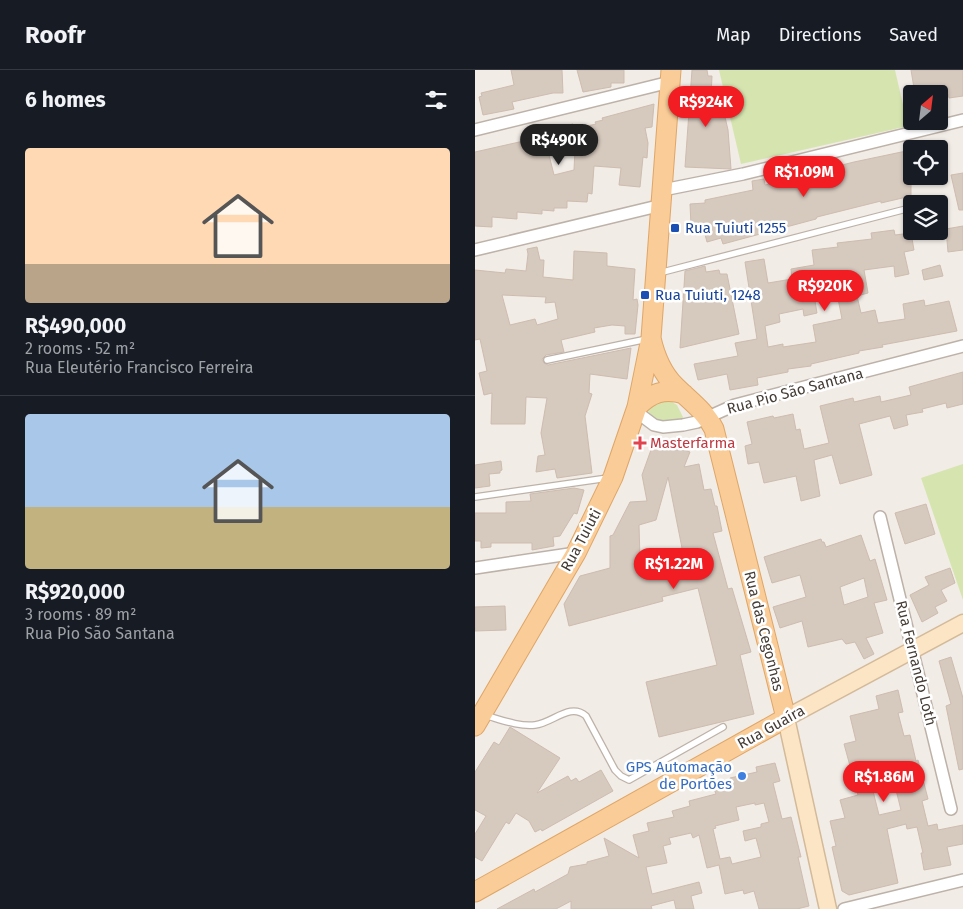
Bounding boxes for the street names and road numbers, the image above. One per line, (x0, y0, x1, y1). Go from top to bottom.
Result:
street label: Rua Pio São Santana (725, 364, 865, 418)
street label: Rua Tuiuti (557, 506, 605, 574)
street label: Rua das Cegonhas (740, 569, 788, 693)
street label: Rua Fernando Loth (892, 599, 940, 727)
street label: Rua Guaíra (734, 701, 808, 753)

